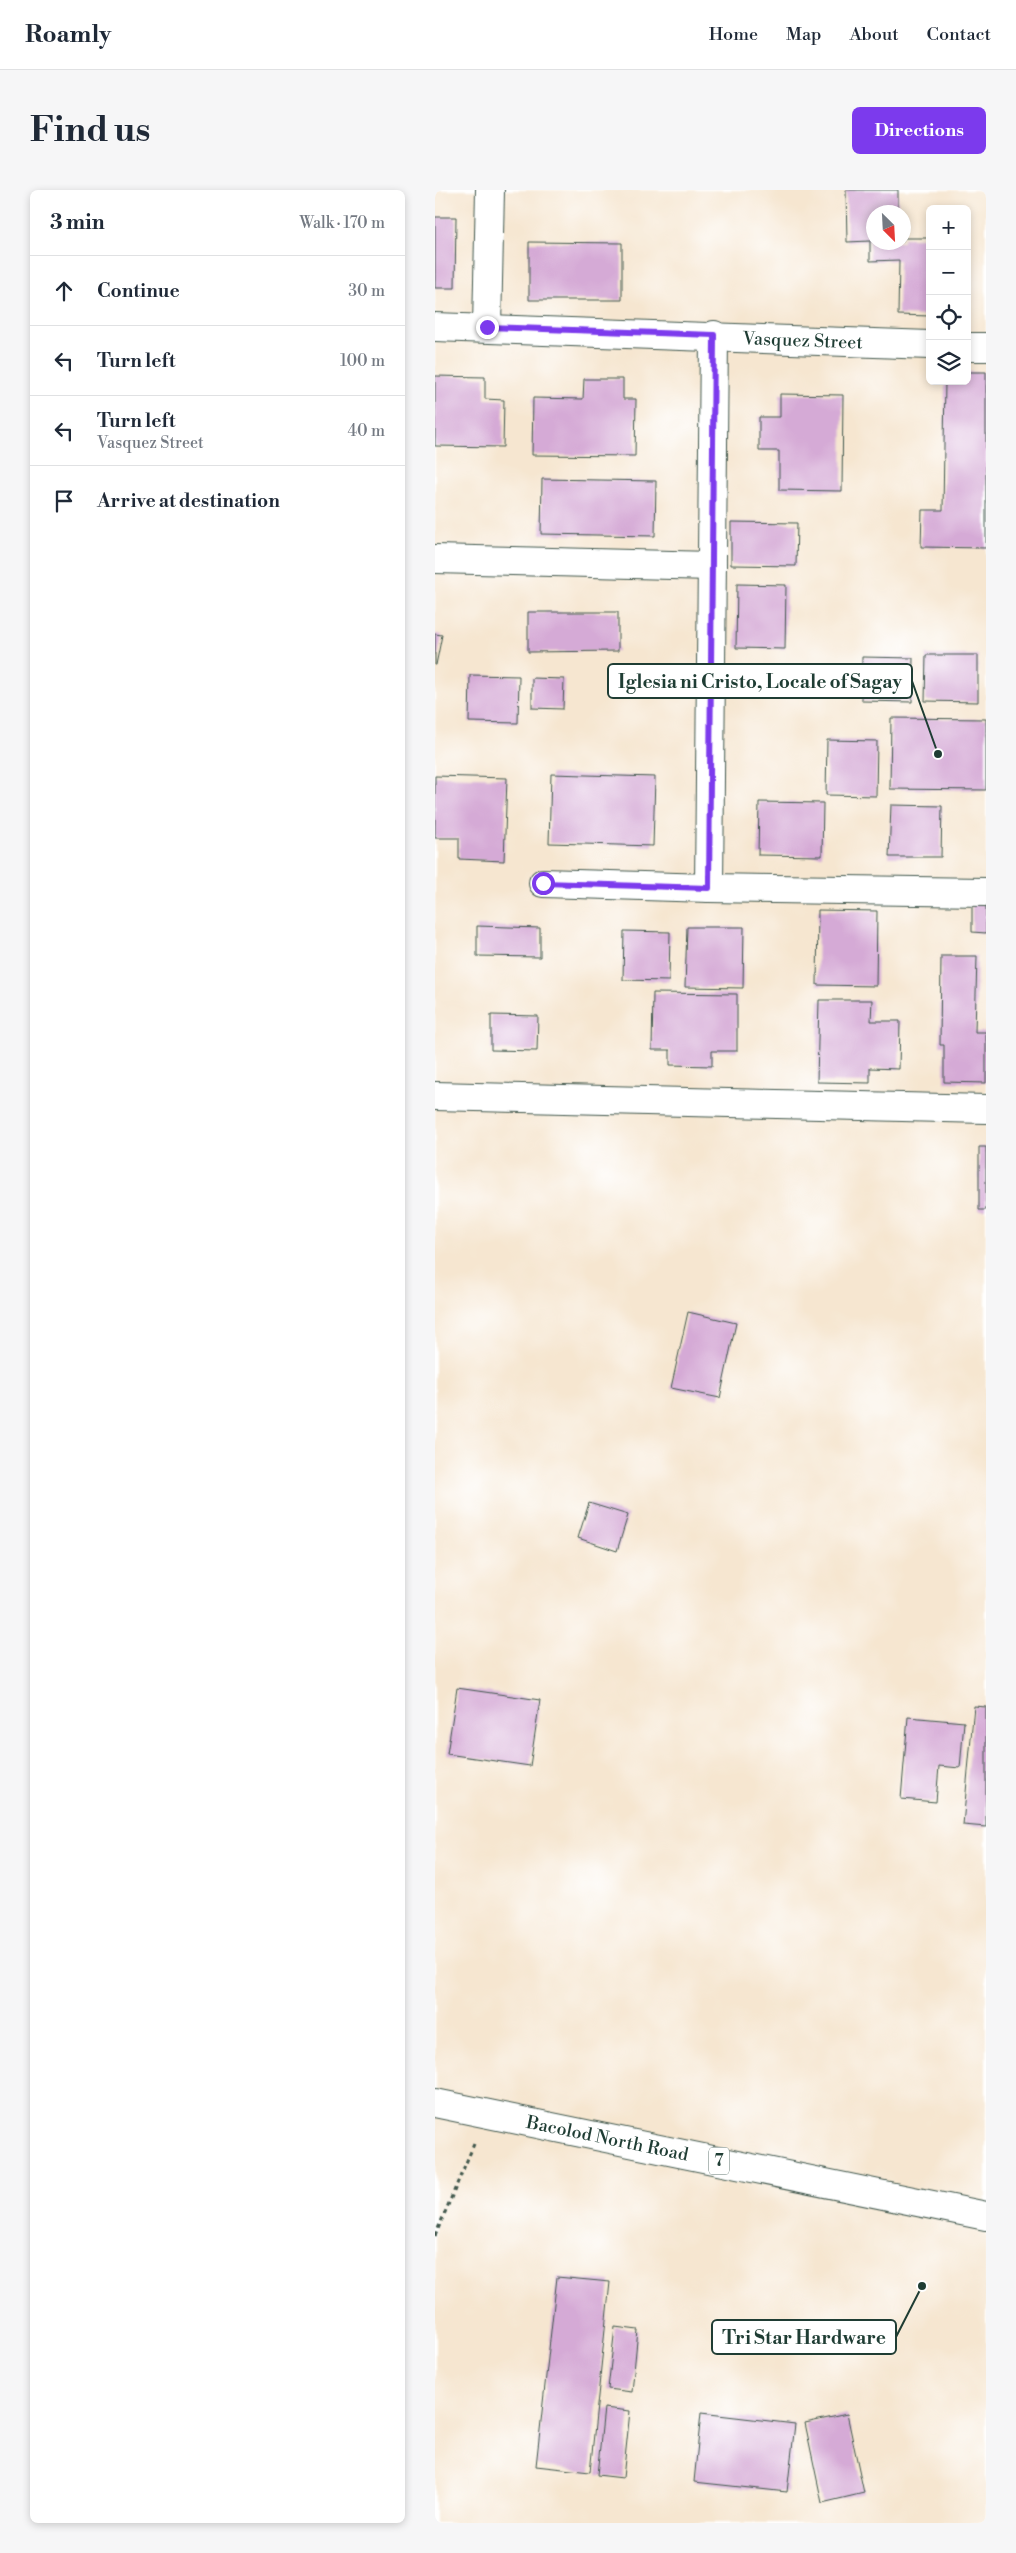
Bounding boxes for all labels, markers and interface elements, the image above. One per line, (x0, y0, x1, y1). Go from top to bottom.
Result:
text: Roamly (25, 20, 111, 50)
text: Home (709, 23, 758, 46)
text: Map (786, 23, 822, 46)
text: About (850, 23, 899, 46)
text: Contact (927, 23, 991, 46)
button: Directions (852, 107, 986, 154)
text: Find us (30, 109, 150, 152)
north arrow (866, 205, 911, 250)
map controls (926, 205, 971, 385)
button: + (926, 205, 971, 250)
text: 3 min (50, 210, 105, 236)
text: Walk · 170 m (299, 213, 385, 233)
button: − (926, 250, 971, 295)
icon: ahead (50, 277, 78, 305)
text: Continue (97, 279, 180, 303)
text: 30 m (348, 281, 385, 301)
button: locate (926, 295, 971, 340)
route end (476, 316, 499, 339)
street label: Vasquez Street (741, 327, 864, 354)
button: layers (926, 340, 971, 385)
icon: left (50, 347, 78, 375)
text: Turn left (97, 349, 176, 373)
text: 100 m (340, 351, 385, 371)
text: Turn left (97, 409, 176, 433)
icon: left (50, 417, 78, 445)
text: 40 m (348, 421, 385, 441)
text: Vasquez Street (97, 433, 204, 453)
icon: arrive (50, 487, 78, 515)
text: Arrive at destination (97, 489, 280, 513)
callout: Iglesia ni Cristo, Locale of Sagay (608, 664, 912, 698)
text: Iglesia ni Cristo, Locale of Sagay (618, 670, 902, 694)
route start (532, 872, 555, 895)
street label: Bacolod North Road (523, 2110, 691, 2166)
road number: 7 (709, 2148, 729, 2174)
callout: Tri Star Hardware (712, 2320, 896, 2354)
text: Tri Star Hardware (722, 2326, 886, 2350)

